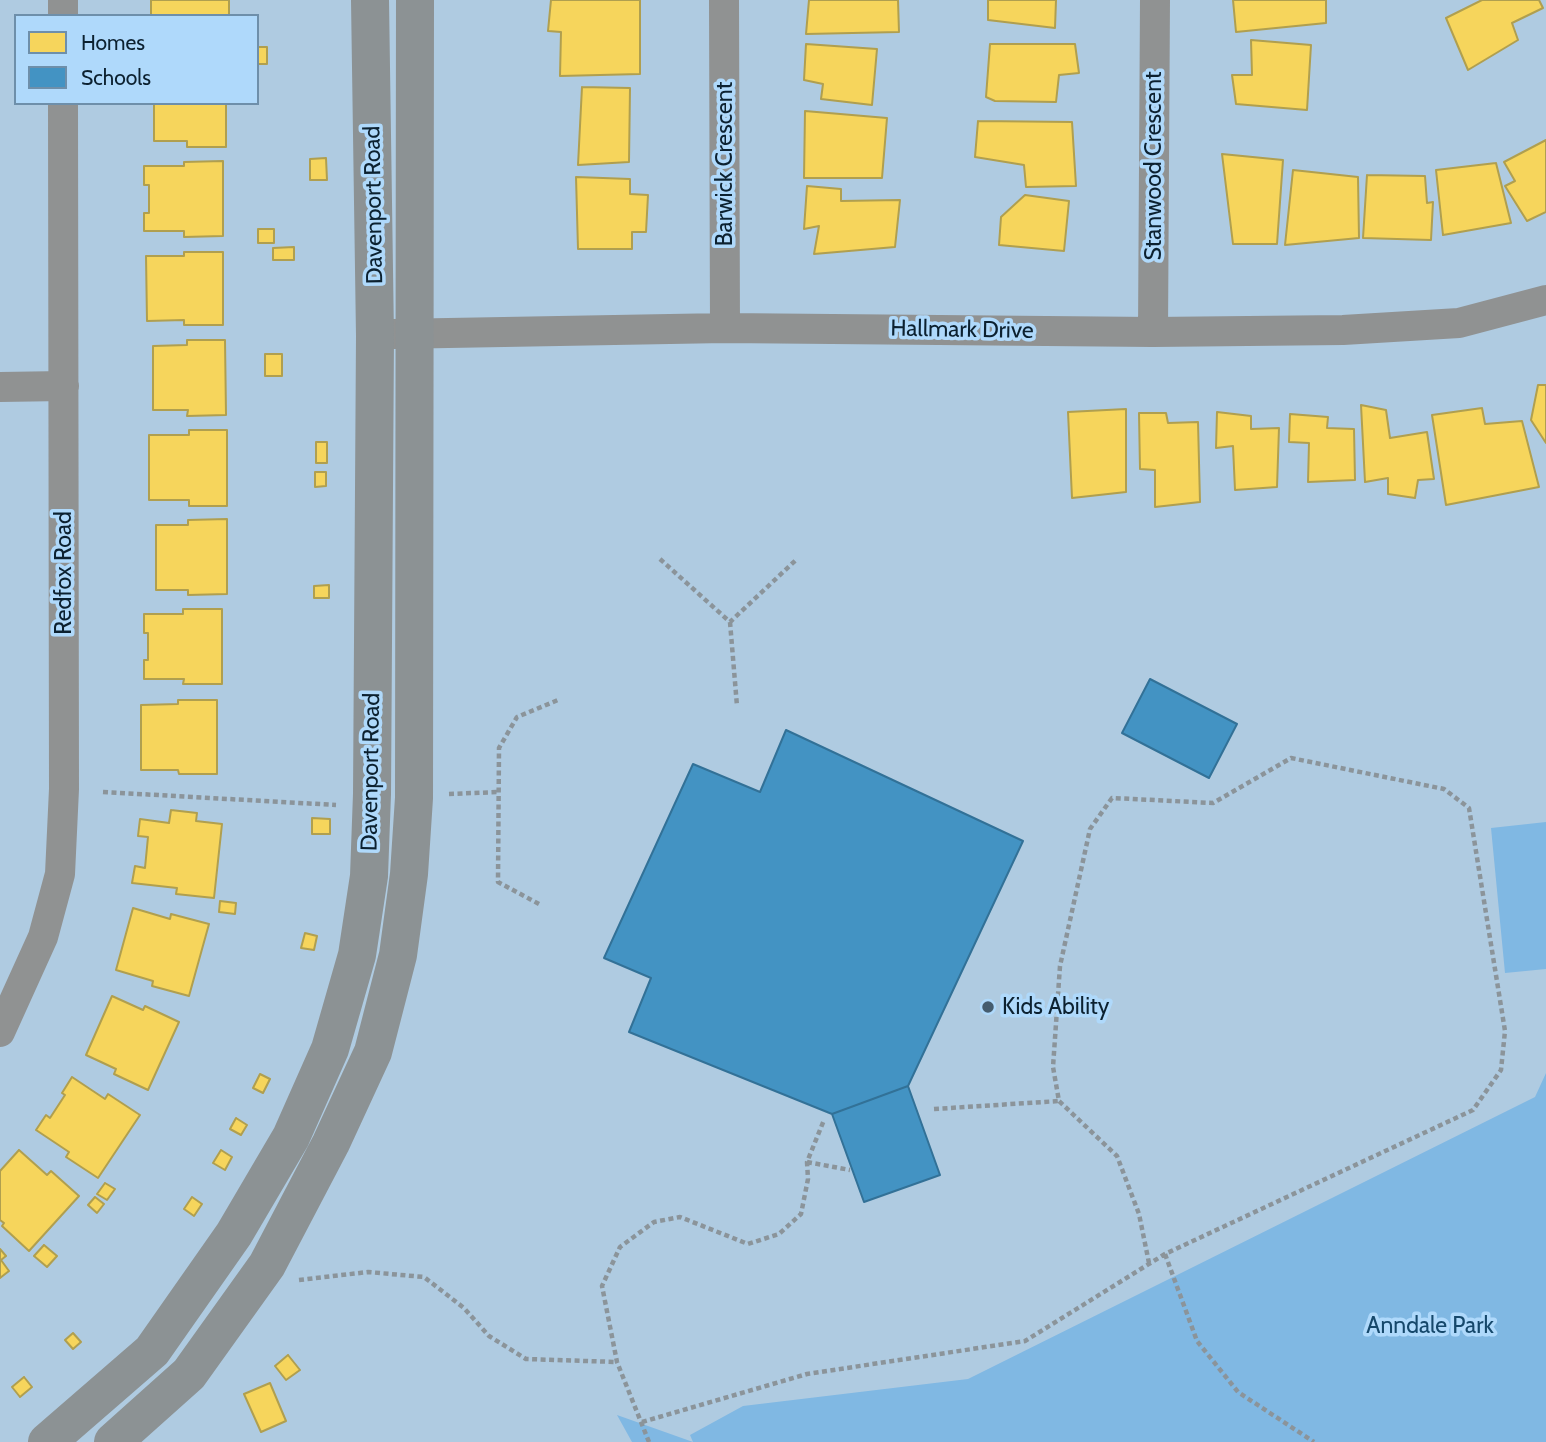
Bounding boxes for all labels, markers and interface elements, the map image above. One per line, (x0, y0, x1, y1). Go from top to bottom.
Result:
legend (14, 14, 259, 105)
text: Homes (81, 30, 145, 55)
text: Schools (81, 65, 151, 90)
street label: Stanwood Crescent (1140, 71, 1168, 261)
street label: Barwick Crescent (711, 82, 739, 246)
street label: Davenport Road (359, 126, 389, 284)
street label: Hallmark Drive (890, 315, 1034, 345)
street label: Redfox Road (50, 511, 78, 635)
street label: Davenport Road (356, 693, 386, 851)
place label: Kids Ability (1002, 993, 1109, 1021)
marker: Kids Ability (980, 999, 996, 1015)
park label: Anndale Park (1366, 1312, 1494, 1340)

